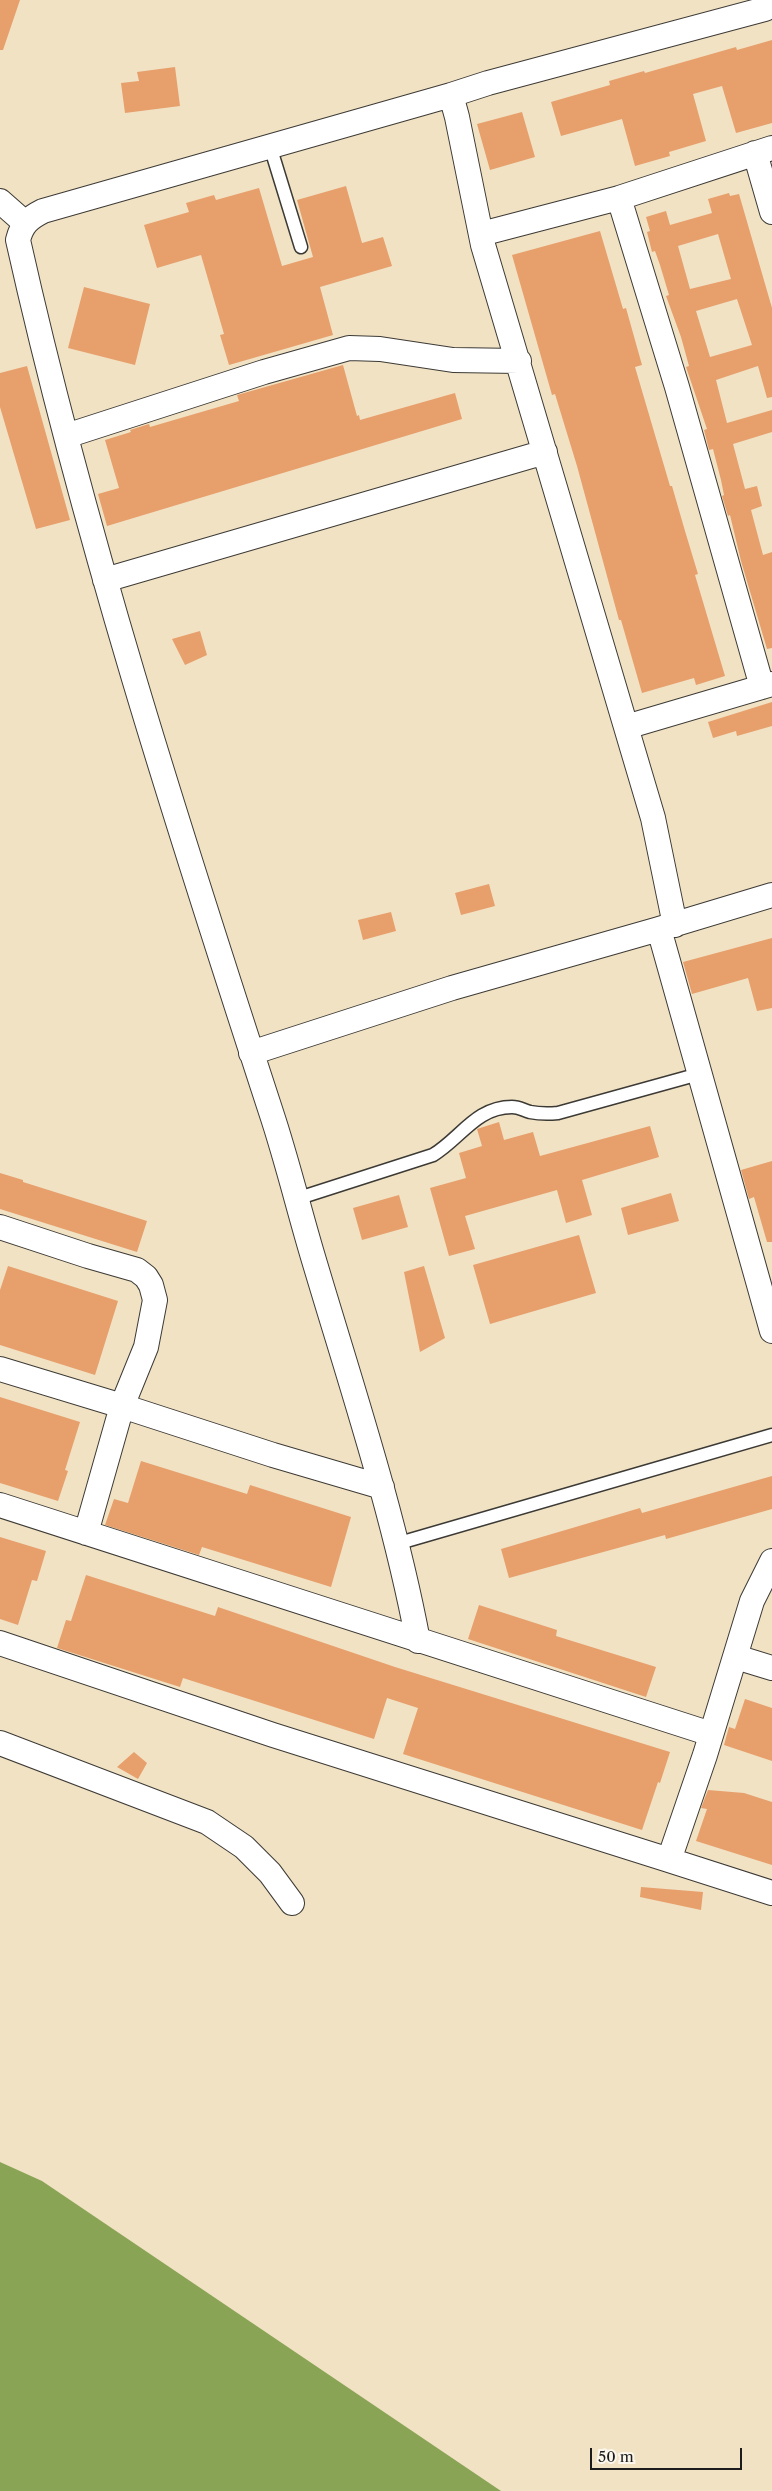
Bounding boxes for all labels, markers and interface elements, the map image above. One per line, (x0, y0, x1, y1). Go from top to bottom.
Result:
scale bar (592, 2438, 744, 2470)
text: 50 m (598, 2447, 634, 2466)

